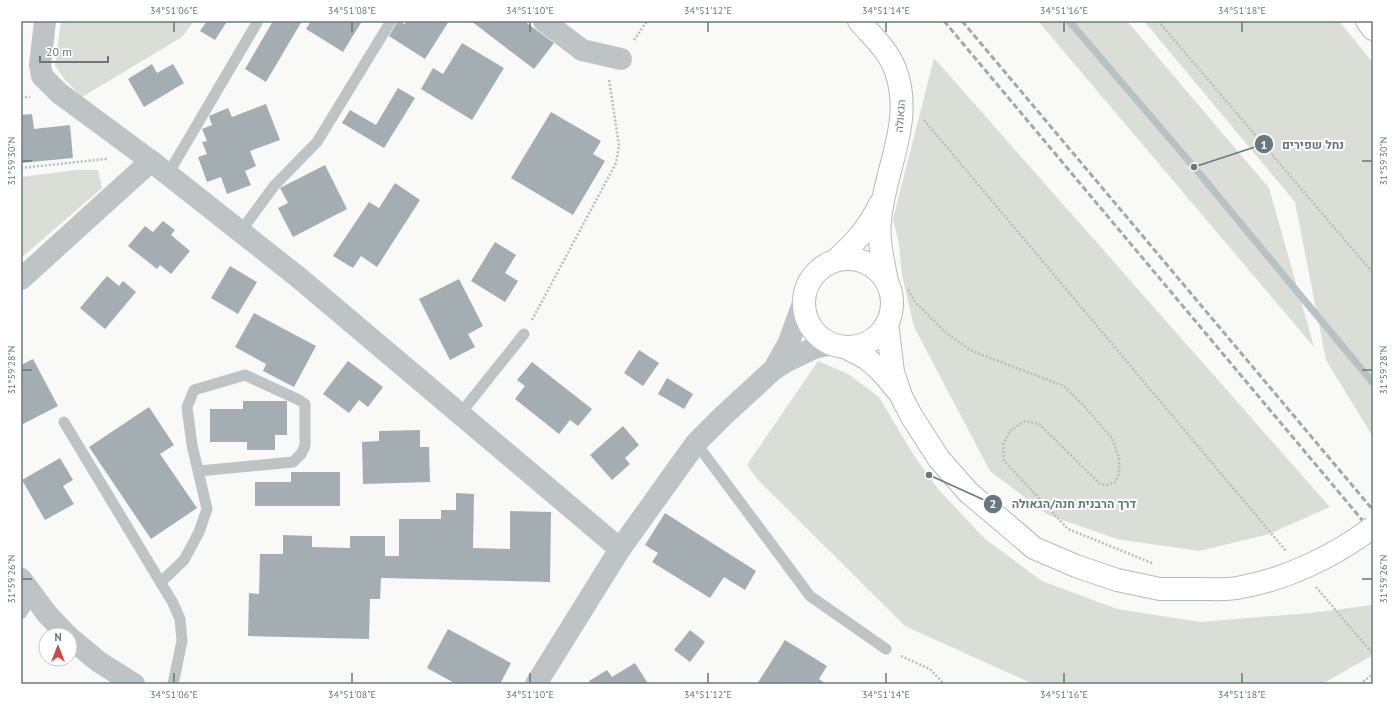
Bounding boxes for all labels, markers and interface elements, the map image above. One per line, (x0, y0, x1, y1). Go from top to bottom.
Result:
text: 34°51'06"E (150, 4, 198, 17)
text: 34°51'08"E (328, 4, 376, 17)
text: 34°51'10"E (506, 4, 554, 17)
text: 34°51'12"E (684, 4, 732, 17)
text: 34°51'14"E (862, 4, 910, 17)
text: 34°51'16"E (1040, 4, 1088, 17)
text: 34°51'18"E (1218, 4, 1266, 17)
scale bar (40, 38, 108, 64)
text: 20 m (46, 44, 72, 59)
street label: הגאולה (892, 99, 908, 133)
callout: נחל שפירים (1254, 132, 1352, 156)
text: 31°59'30"N (5, 136, 18, 186)
text: 31°59'30"N (1377, 136, 1390, 186)
text: 1 (1261, 137, 1267, 152)
text: נחל שפירים (1282, 137, 1344, 152)
text: 31°59'28"N (5, 345, 18, 395)
text: 31°59'28"N (1377, 345, 1390, 395)
callout: דרך הרבנית חנה/הגאולה (983, 492, 1144, 516)
text: 2 (990, 496, 996, 511)
text: דרך הרבנית חנה/הגאולה (1012, 496, 1137, 511)
text: 31°59'26"N (5, 554, 18, 604)
text: 31°59'26"N (1377, 554, 1390, 604)
north arrow (38, 627, 78, 667)
text: N (54, 630, 62, 644)
text: 34°51'06"E (150, 688, 198, 701)
text: 34°51'08"E (328, 688, 376, 701)
text: 34°51'10"E (506, 688, 554, 701)
text: 34°51'12"E (684, 688, 732, 701)
text: 34°51'14"E (862, 688, 910, 701)
text: 34°51'16"E (1040, 688, 1088, 701)
text: 34°51'18"E (1218, 688, 1266, 701)

